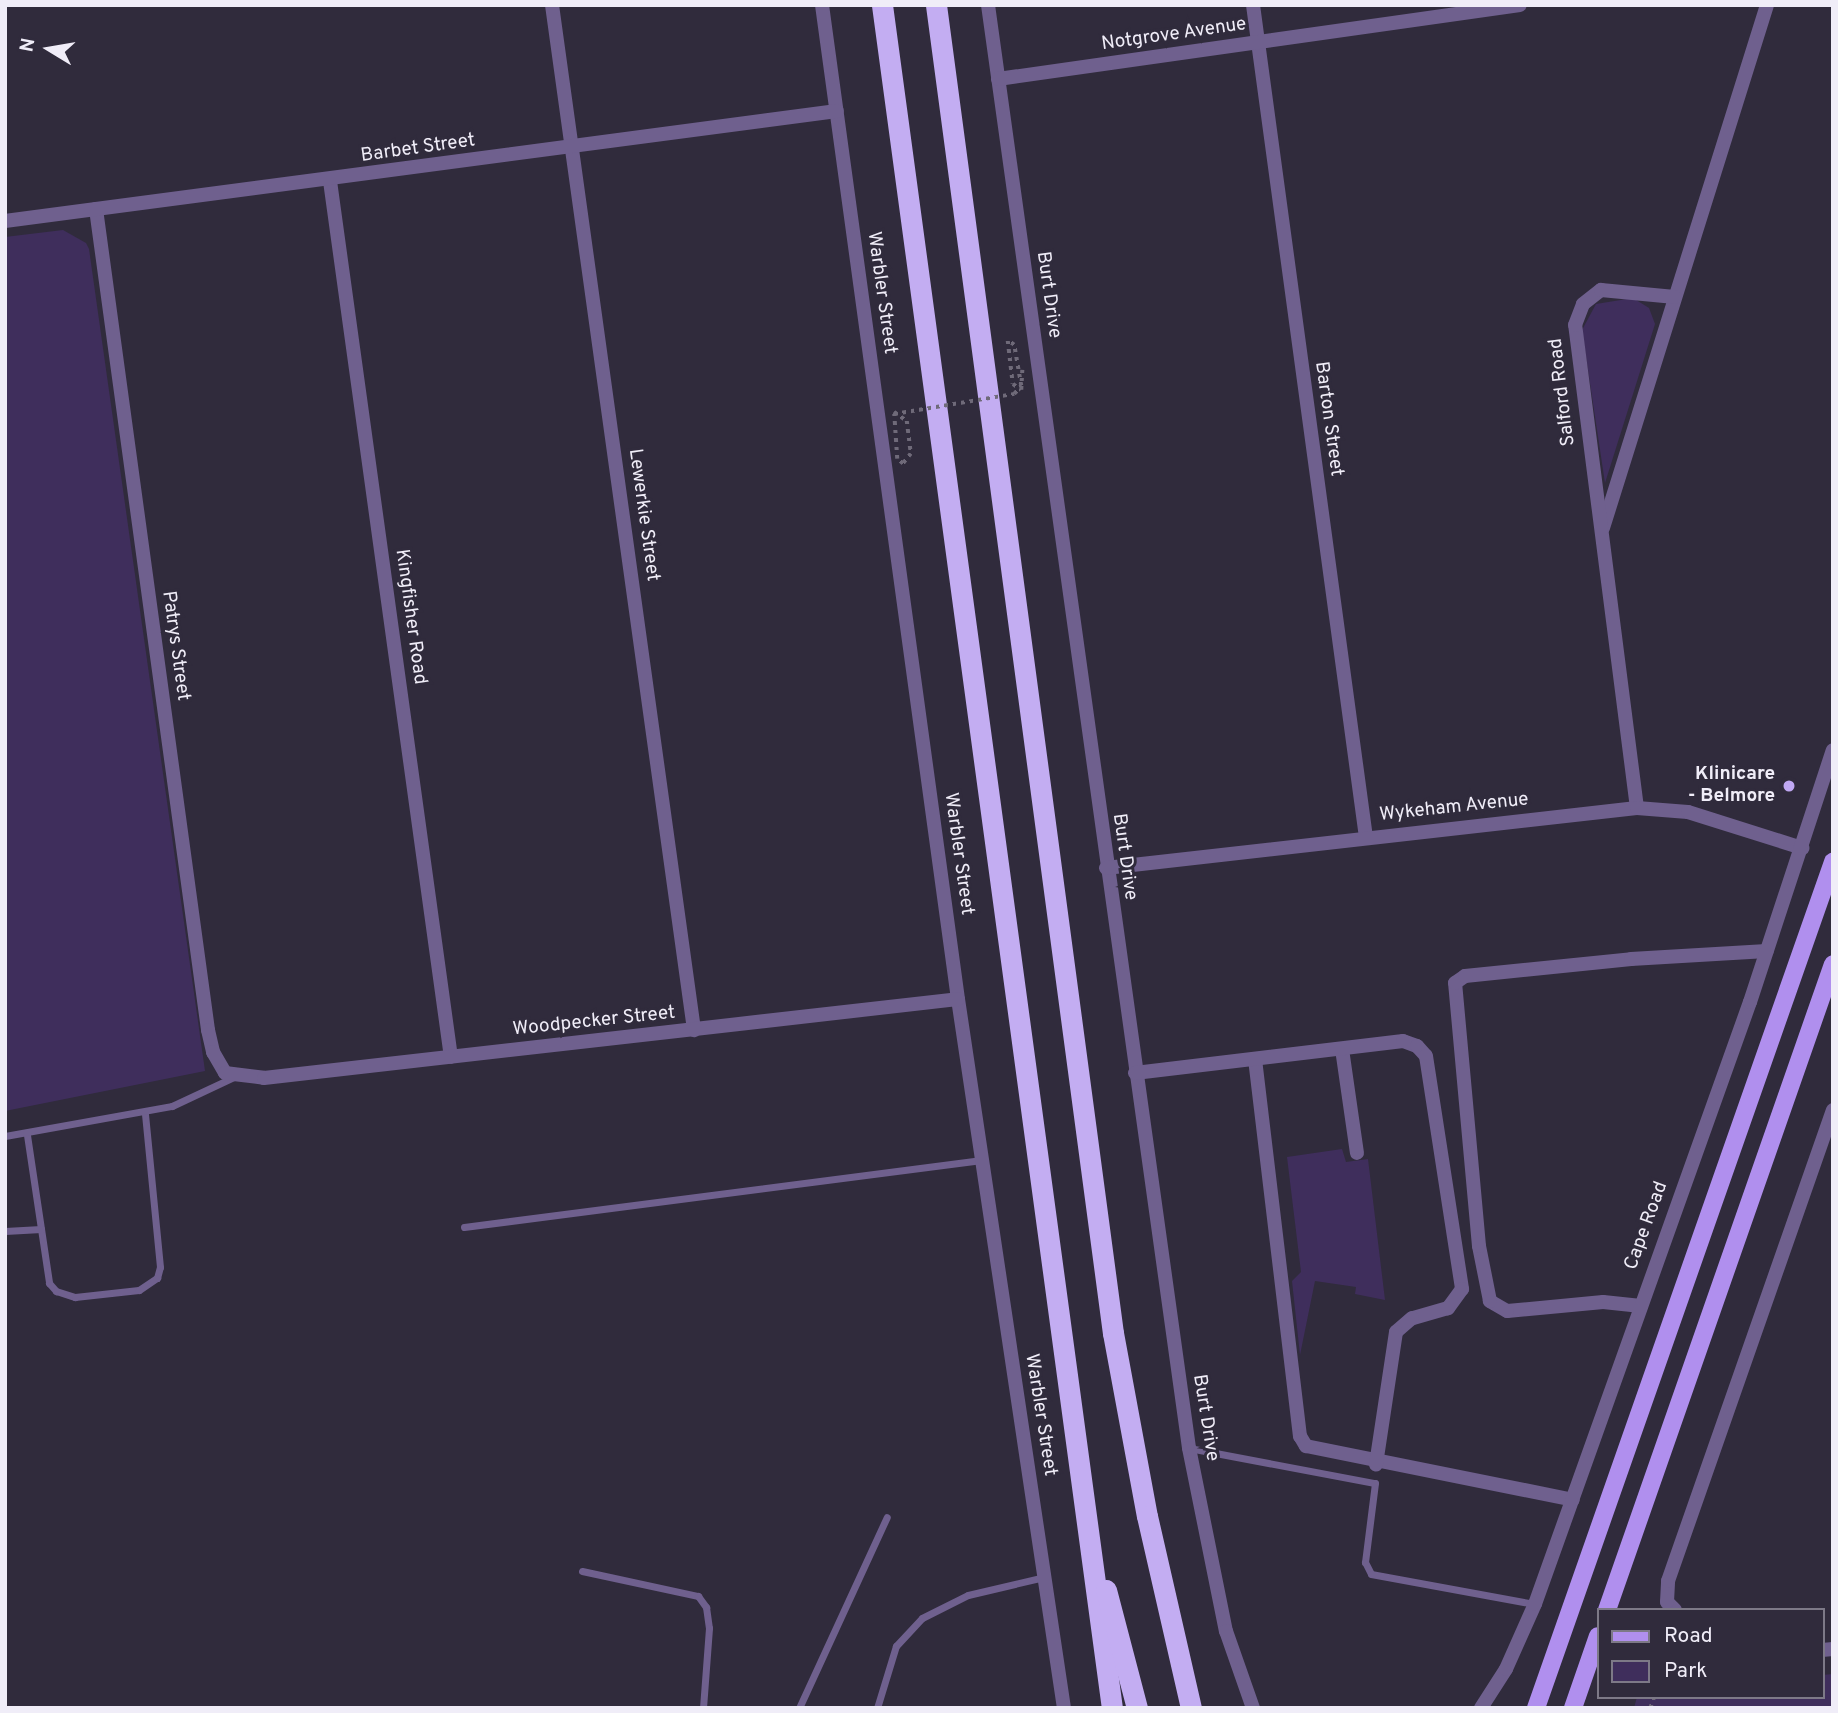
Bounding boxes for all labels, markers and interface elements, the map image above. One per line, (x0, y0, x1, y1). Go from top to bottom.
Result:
street label: Notgrove Avenue (1100, 13, 1248, 57)
north arrow (14, 14, 84, 84)
text: N (15, 36, 41, 54)
street label: Barbet Street (359, 130, 477, 168)
street label: Warbler Street (861, 230, 901, 356)
street label: Burt Drive (1031, 250, 1065, 340)
street label: Salford Road (1545, 337, 1581, 447)
street label: Barton Street (1309, 360, 1347, 478)
street label: Lewerkie Street (622, 447, 664, 583)
street label: Kingfisher Road (389, 548, 431, 686)
street label: Patrys Street (156, 590, 194, 702)
place label: Klinicare - Belmore (1688, 764, 1775, 808)
marker: Klinicare - Belmore (1781, 778, 1797, 794)
street label: Wykeham Avenue (1378, 789, 1530, 827)
street label: Warbler Street (938, 791, 978, 917)
street label: Burt Drive (1107, 812, 1141, 902)
street label: Woodpecker Street (512, 1002, 676, 1042)
street label: Cape Road (1621, 1179, 1673, 1273)
street label: Warbler Street (1019, 1352, 1061, 1478)
street label: Burt Drive (1187, 1373, 1223, 1463)
legend (1596, 1608, 1824, 1699)
text: Road (1664, 1623, 1713, 1650)
text: Park (1664, 1658, 1707, 1685)

